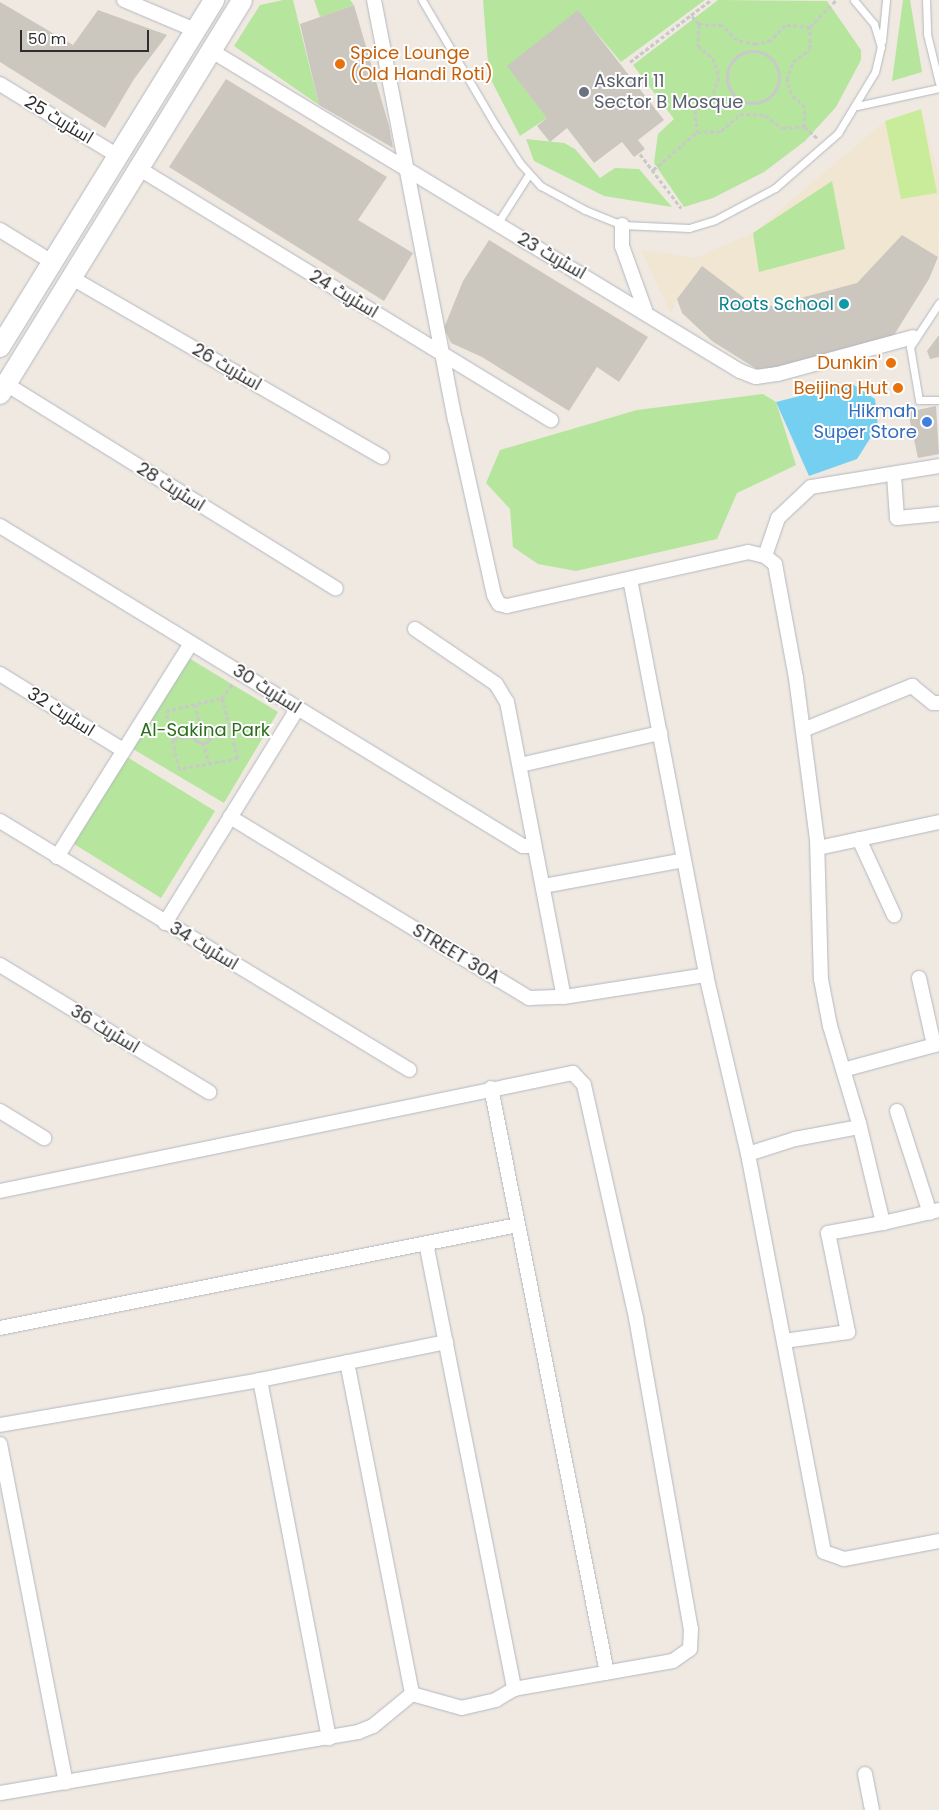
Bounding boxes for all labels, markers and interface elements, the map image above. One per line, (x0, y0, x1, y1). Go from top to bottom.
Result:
scale bar (22, 20, 151, 52)
text: 50 m (28, 28, 66, 49)
place label: Spice Lounge (Old Handi Roti) (350, 43, 493, 86)
marker: Spice Lounge (Old Handi Roti) (334, 58, 346, 70)
place label: Askari 11 Sector B Mosque (594, 71, 743, 114)
marker: Askari 11 Sector B Mosque (578, 86, 590, 98)
street label: اسٹریٹ 25 (21, 91, 97, 149)
street label: اسٹریٹ 23 (514, 228, 590, 284)
street label: اسٹریٹ 24 (306, 265, 382, 323)
place label: Roots School (719, 293, 834, 315)
marker: Roots School (838, 298, 850, 310)
street label: اسٹریٹ 26 (188, 339, 266, 395)
place label: Dunkin' (817, 352, 881, 374)
marker: Dunkin' (885, 357, 897, 369)
place label: Beijing Hut (793, 377, 888, 399)
marker: Beijing Hut (892, 382, 904, 394)
place label: Hikmah Super Store (814, 401, 917, 444)
marker: Hikmah Super Store (921, 416, 933, 428)
street label: اسٹریٹ 28 (133, 458, 209, 516)
street label: اسٹریٹ 30 (229, 660, 305, 718)
street label: اسٹریٹ 32 (23, 683, 99, 741)
park label: Al-Sakina Park (140, 719, 270, 741)
street label: اسٹریٹ 34 (166, 917, 242, 975)
street label: STREET 30A (408, 919, 504, 989)
street label: اسٹریٹ 36 (67, 1000, 143, 1058)

